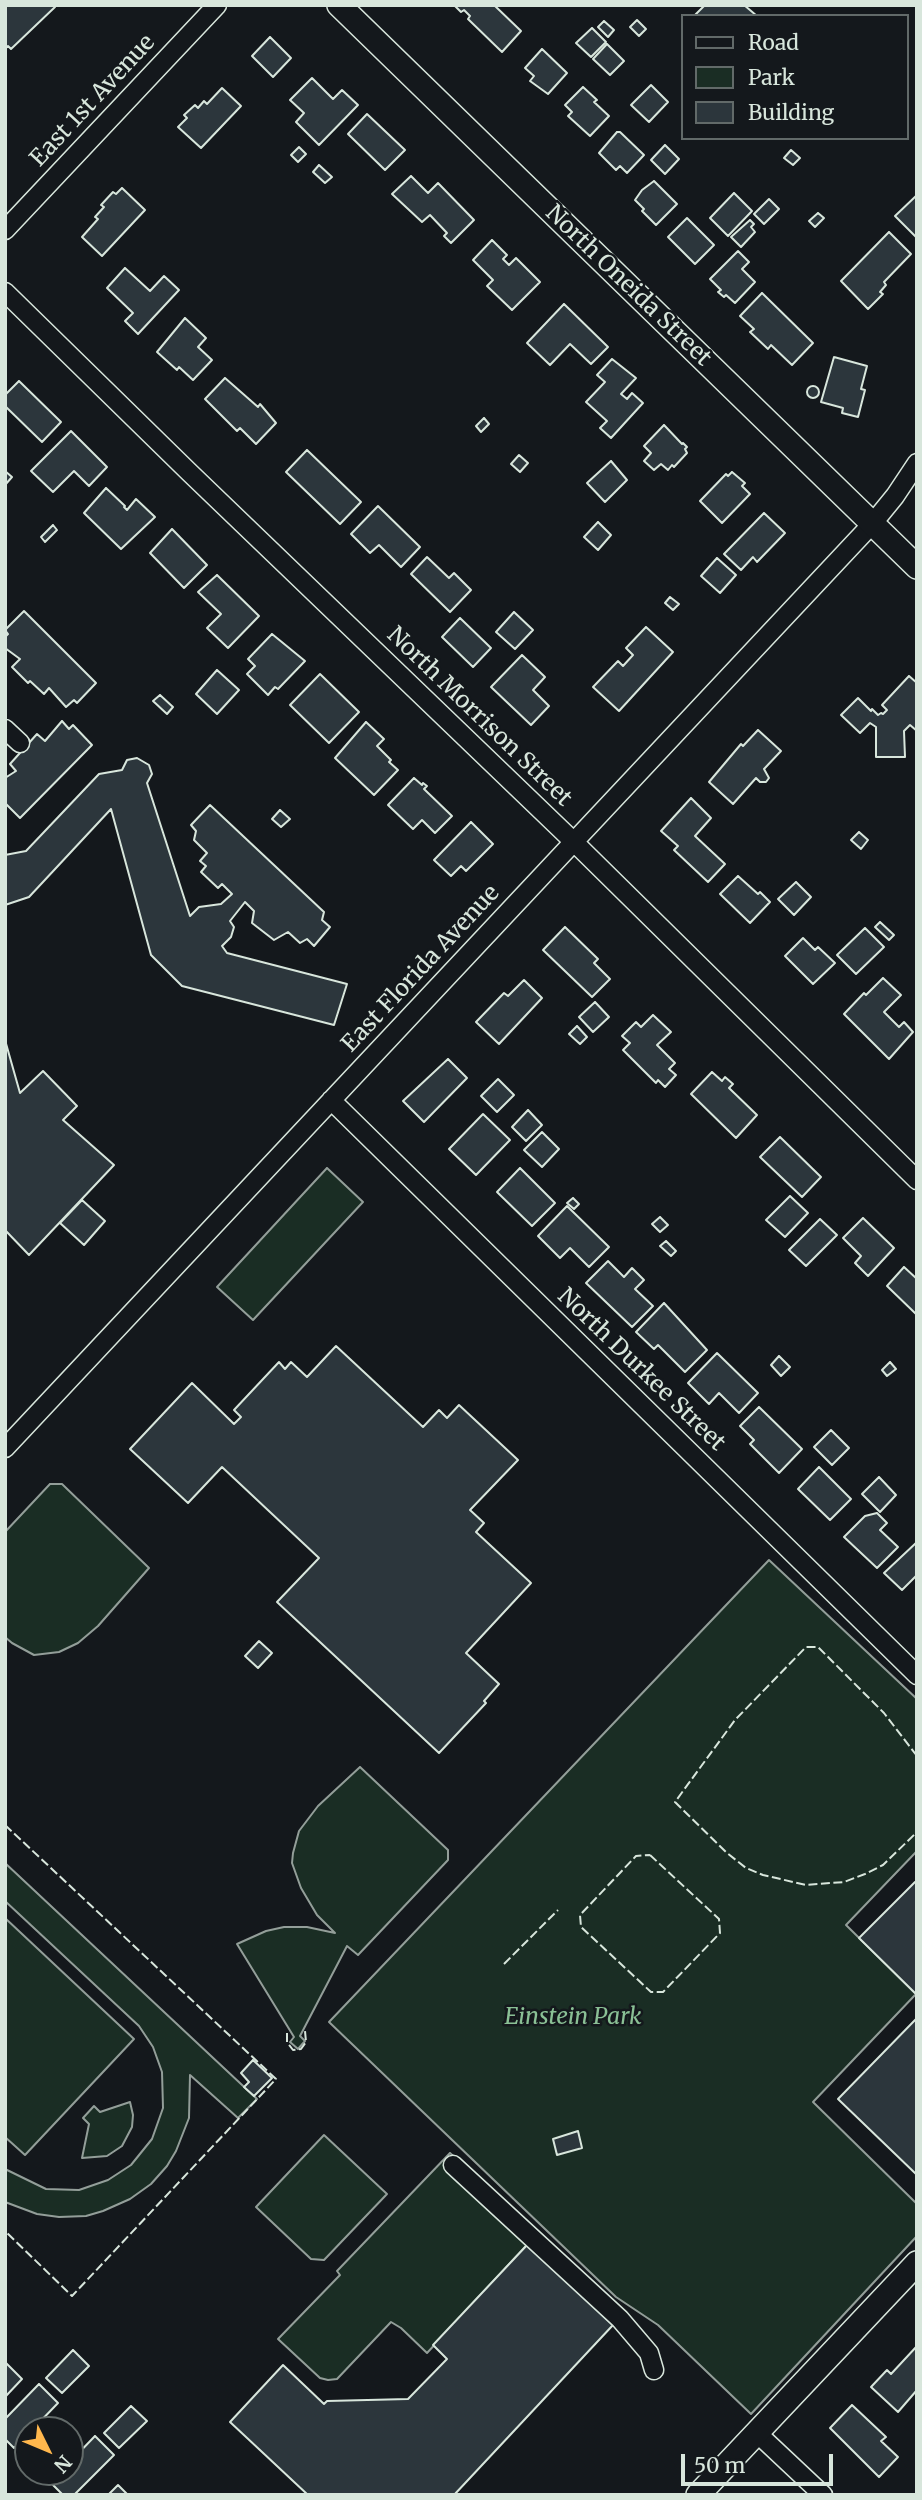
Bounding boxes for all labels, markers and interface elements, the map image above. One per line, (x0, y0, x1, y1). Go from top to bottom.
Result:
legend (680, 14, 908, 140)
street label: East 1st Avenue (25, 29, 161, 173)
text: Road (748, 29, 799, 56)
text: Park (748, 64, 795, 91)
text: Building (748, 99, 834, 126)
street label: North Oneida Street (539, 200, 717, 372)
street label: North Morrison Street (381, 622, 577, 812)
street label: East Florida Avenue (336, 880, 506, 1058)
street label: North Durkee Street (552, 1283, 730, 1457)
park label: Einstein Park (504, 2003, 642, 2031)
north arrow (14, 2416, 84, 2486)
scale bar (684, 2440, 836, 2484)
text: N (49, 2450, 77, 2478)
text: 50 m (694, 2452, 745, 2479)

